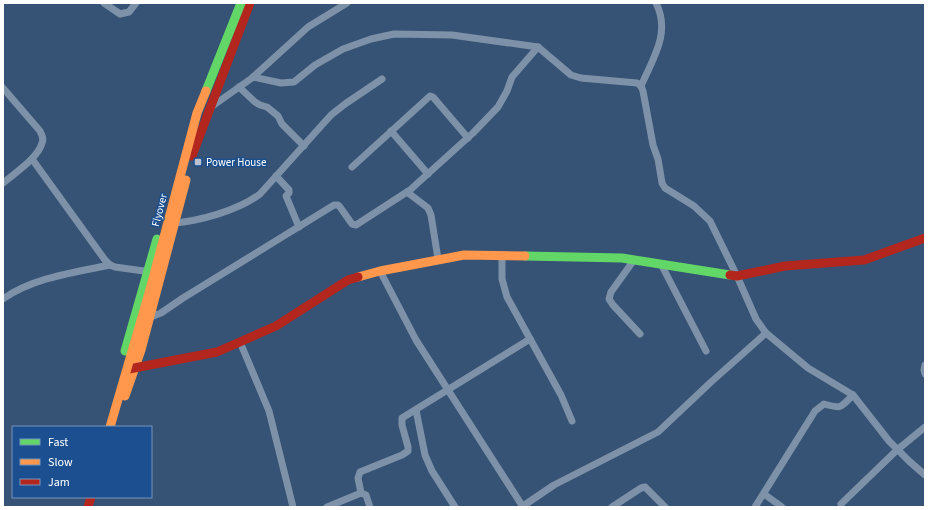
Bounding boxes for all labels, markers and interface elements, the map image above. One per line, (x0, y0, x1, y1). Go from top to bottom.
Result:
place label: Power House (206, 155, 267, 170)
marker: Power House (193, 157, 203, 167)
street label: Flyover (148, 192, 171, 228)
legend (12, 426, 152, 498)
text: Fast (48, 434, 68, 451)
text: Slow (48, 454, 73, 471)
text: Jam (48, 474, 70, 491)

